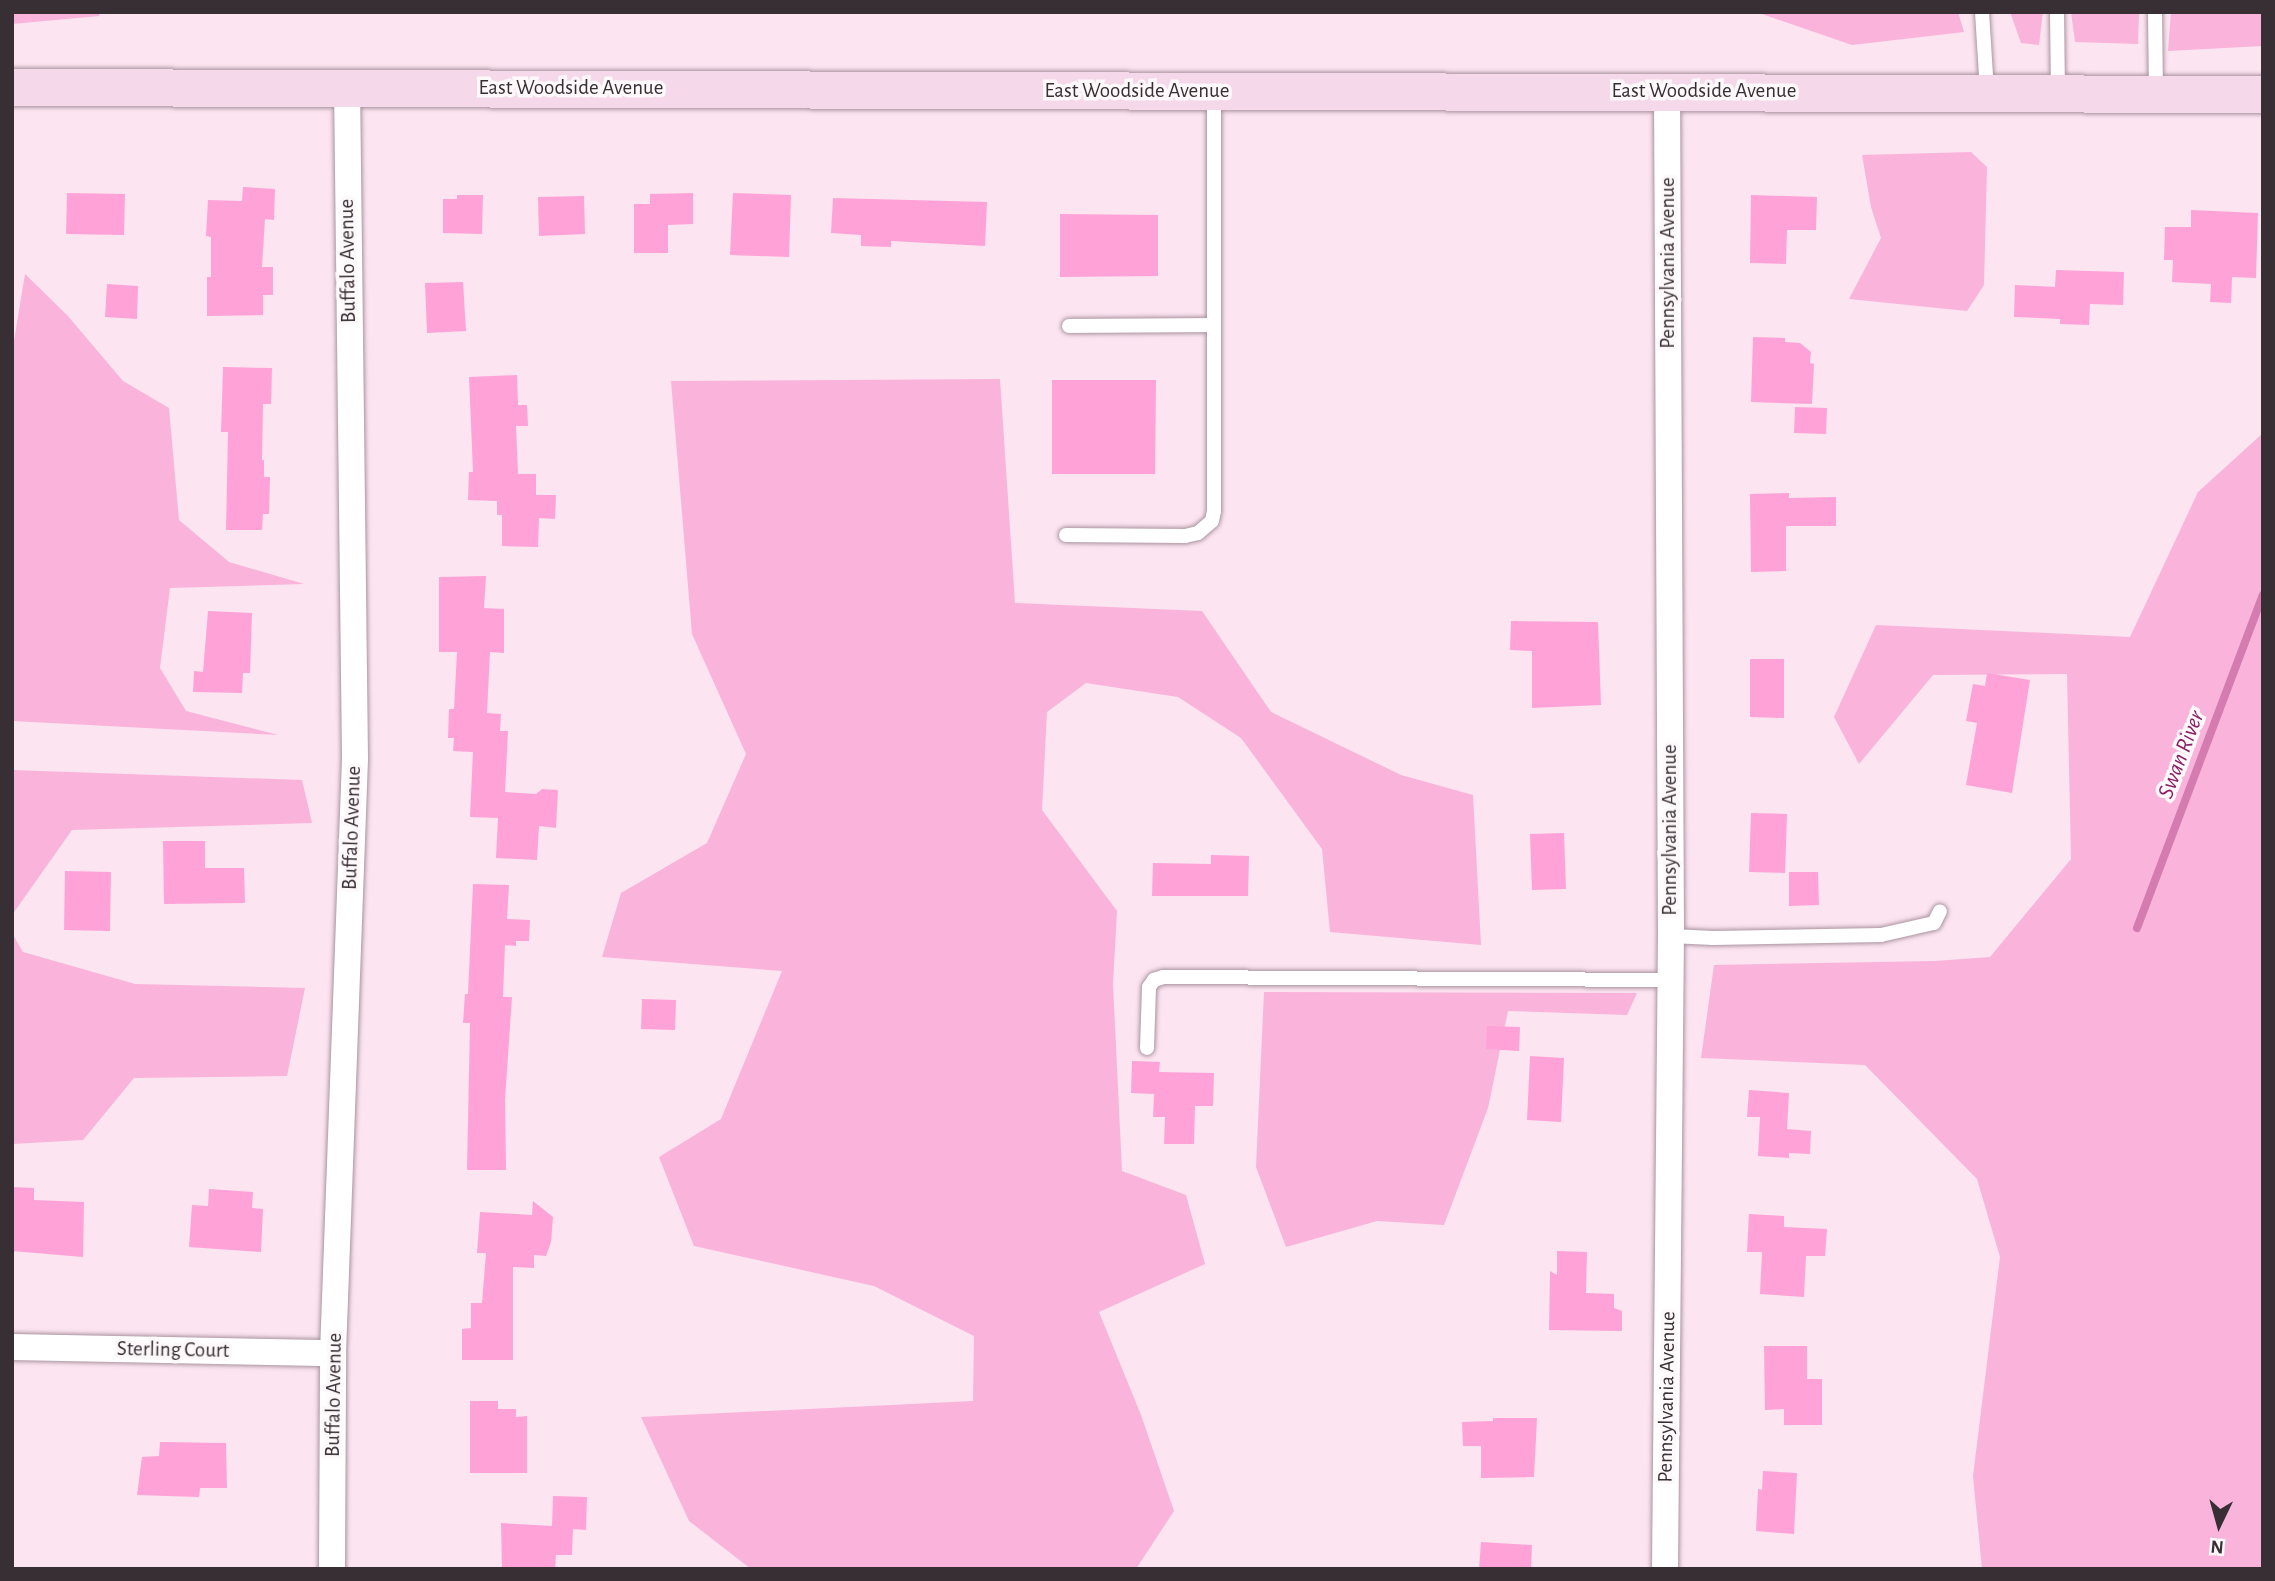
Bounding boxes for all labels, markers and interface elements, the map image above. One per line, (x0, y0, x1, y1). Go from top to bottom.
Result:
street label: East Woodside Avenue (479, 75, 663, 101)
street label: East Woodside Avenue (1045, 78, 1229, 104)
street label: East Woodside Avenue (1612, 78, 1796, 104)
street label: Pennsylvania Avenue (1655, 177, 1681, 349)
street label: Buffalo Avenue (334, 199, 362, 323)
water label: Swan River (2153, 707, 2211, 803)
street label: Pennsylvania Avenue (1657, 744, 1683, 916)
street label: Buffalo Avenue (337, 766, 367, 890)
street label: Pennsylvania Avenue (1653, 1311, 1681, 1483)
street label: Buffalo Avenue (320, 1333, 348, 1457)
street label: Sterling Court (117, 1336, 229, 1364)
north arrow (2184, 1490, 2254, 1560)
text: N (2210, 1536, 2225, 1556)

